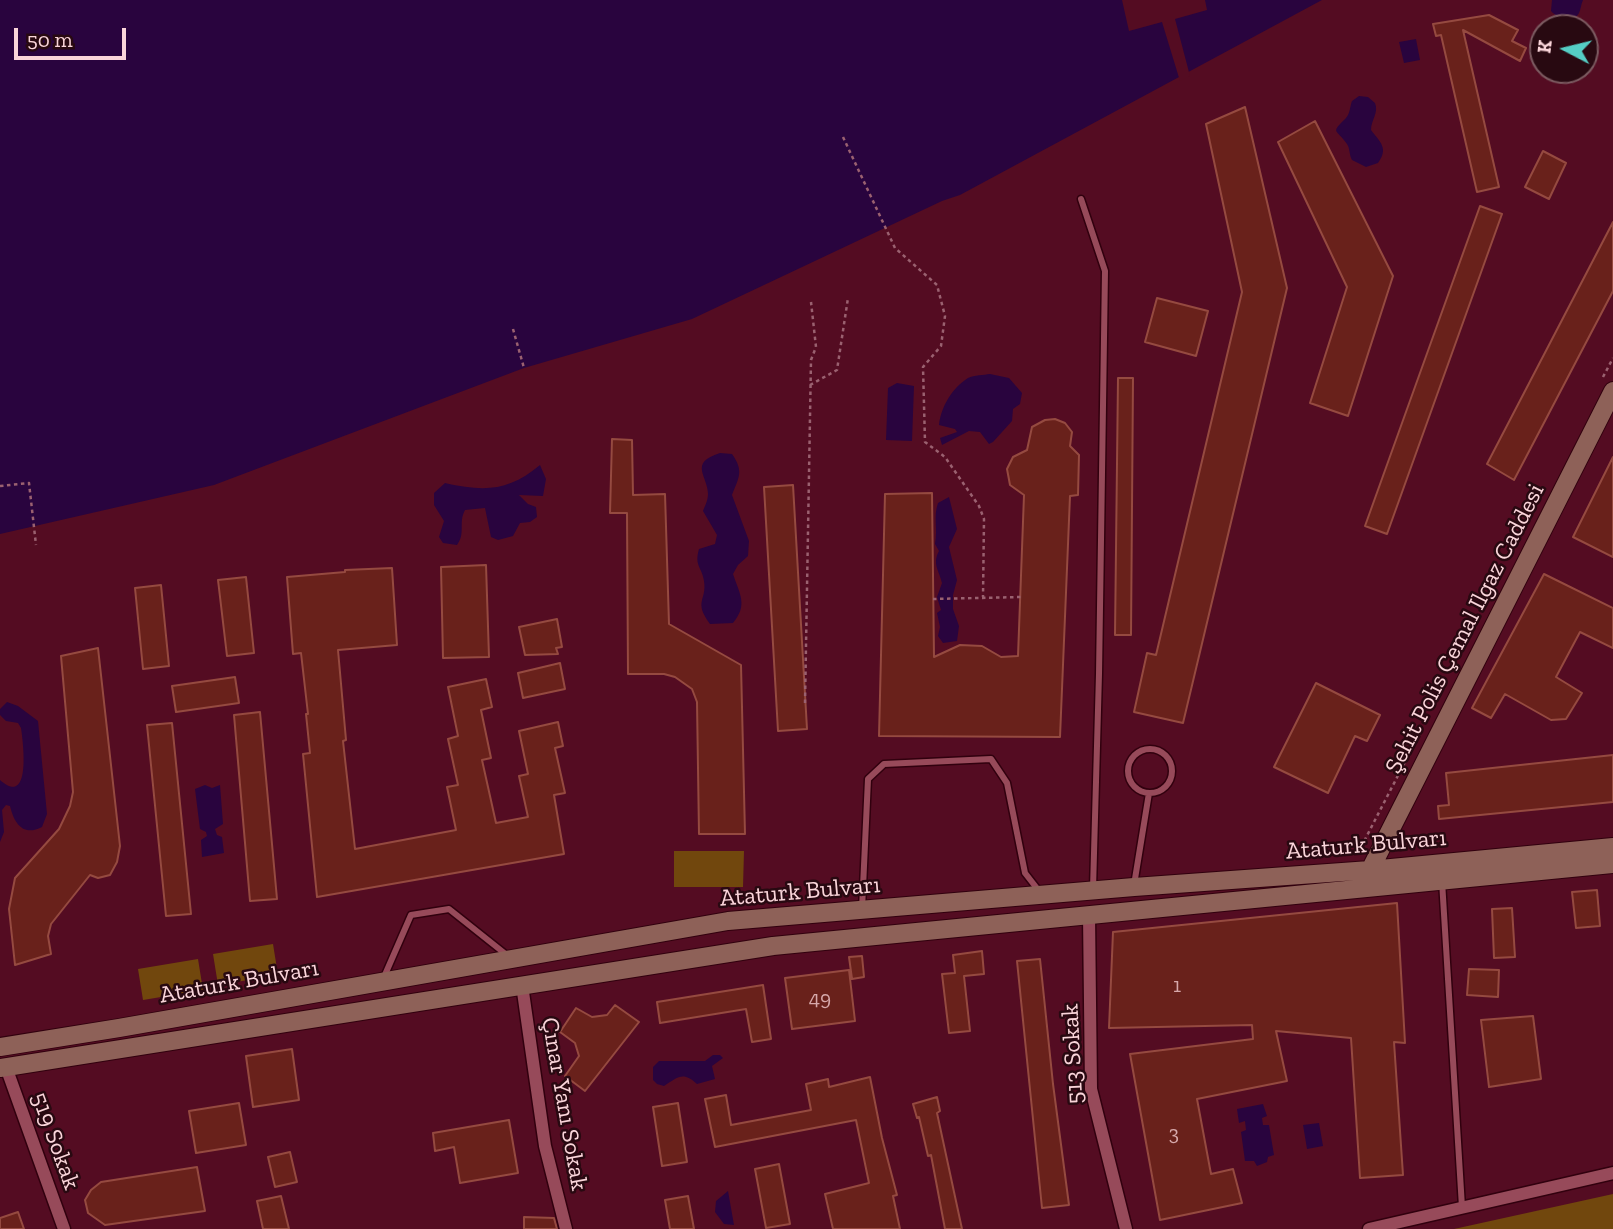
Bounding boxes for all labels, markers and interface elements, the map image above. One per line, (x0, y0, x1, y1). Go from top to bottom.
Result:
scale bar (18, 14, 130, 58)
north arrow (1529, 14, 1599, 84)
text: 50 m (27, 27, 73, 52)
text: K (1532, 39, 1557, 54)
street label: Şehit Polis Çemal Ilgaz Caddesi (1379, 479, 1551, 779)
street label: Ataturk Bulvarı (1285, 824, 1447, 866)
street label: Ataturk Bulvarı (719, 871, 881, 913)
street label: Ataturk Bulvarı (157, 954, 321, 1010)
house number: 1 (1173, 973, 1181, 999)
house number: 49 (809, 986, 831, 1012)
street label: 513 Sokak (1056, 1003, 1090, 1105)
street label: Çınar Yanı Sokak (535, 1015, 593, 1193)
street label: 519 Sokak (24, 1088, 86, 1194)
house number: 3 (1169, 1121, 1179, 1147)

